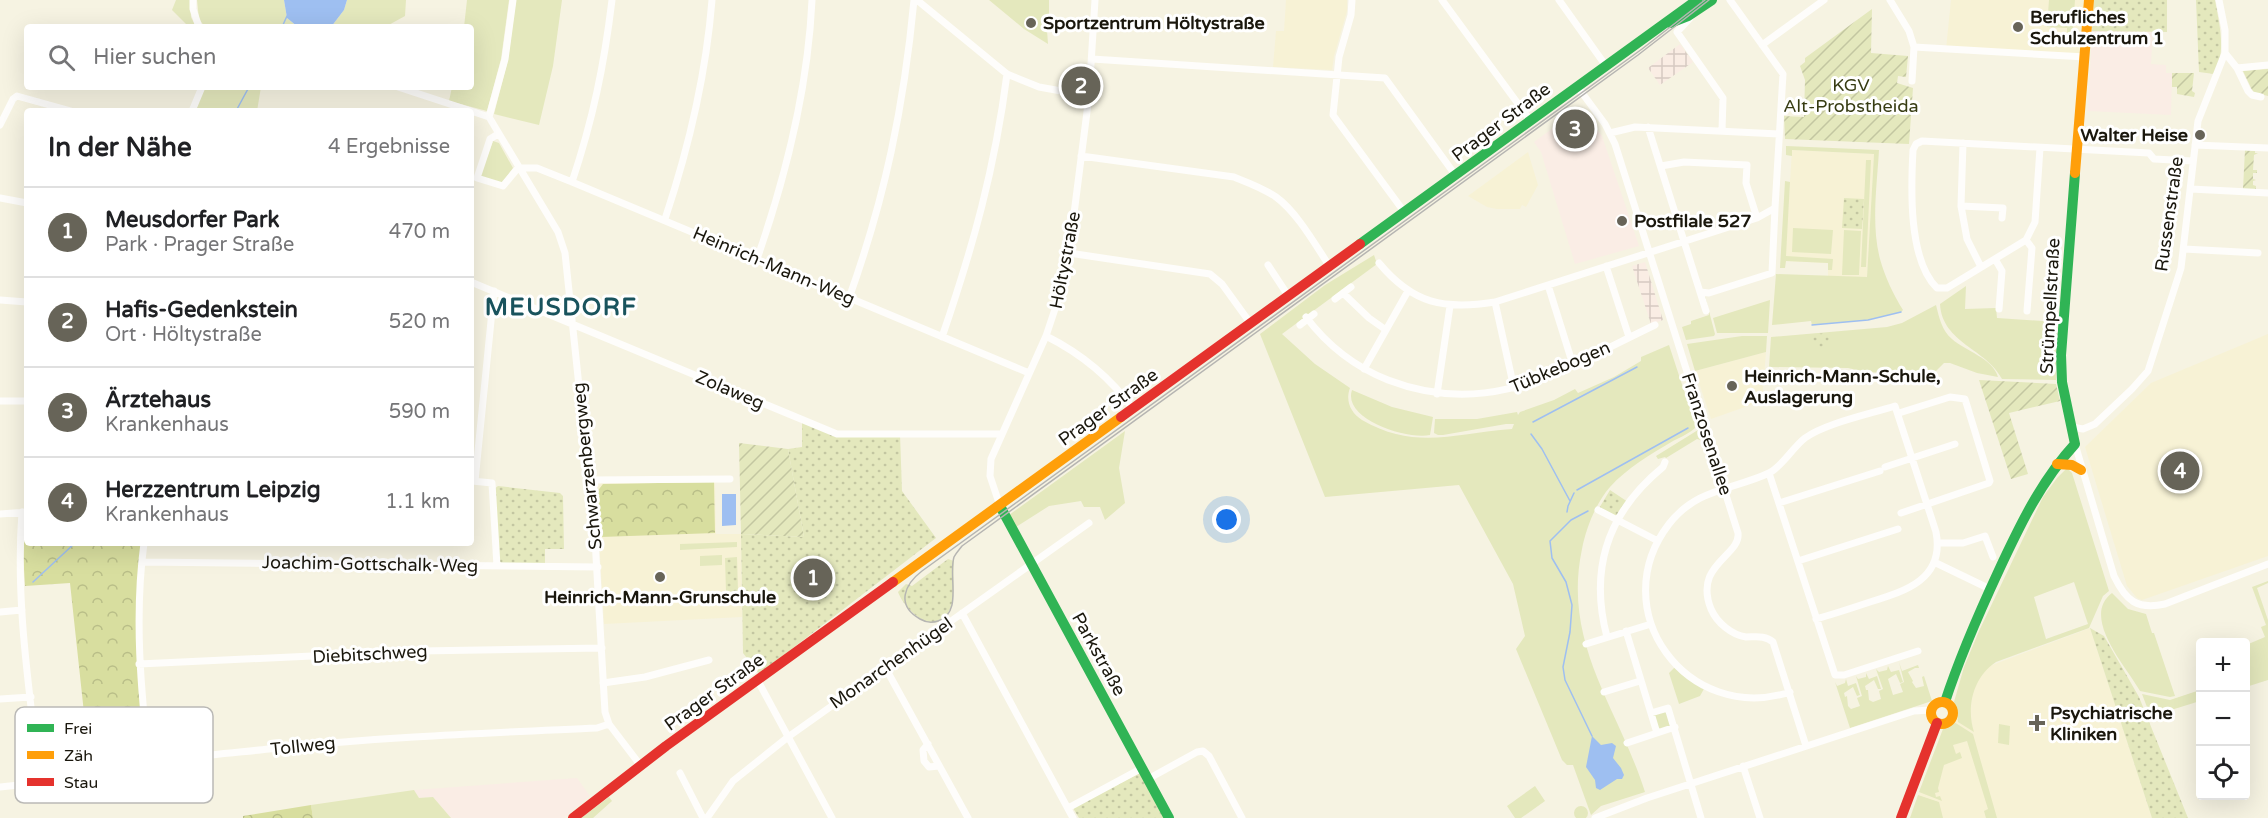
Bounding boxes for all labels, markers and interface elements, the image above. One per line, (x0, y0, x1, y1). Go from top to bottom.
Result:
place label: Berufliches Schulzentrum 1 (2030, 6, 2164, 49)
place label: Sportzentrum Höltystraße (1043, 12, 1265, 34)
marker: Sportzentrum Höltystraße (1024, 16, 1038, 30)
marker: Berufliches Schulzentrum 1 (2011, 20, 2025, 34)
search box (24, 24, 474, 90)
icon: search (45, 41, 78, 74)
text: Hier suchen (93, 44, 216, 70)
pin: 2 (1062, 64, 1100, 109)
park label: KGV Alt-Probstheida (1783, 74, 1919, 117)
street label: Prager Straße (1447, 78, 1555, 166)
pin: 3 (1556, 106, 1594, 152)
place label: Walter Heise (2081, 124, 2188, 146)
marker: Walter Heise (2193, 128, 2207, 142)
text: In der Nähe (48, 132, 192, 163)
text: 4 Ergebnisse (328, 135, 450, 159)
street label: Russenstraße (2150, 155, 2188, 273)
text: Meusdorfer Park (105, 207, 279, 233)
street label: Höltystraße (1045, 209, 1085, 311)
place label: Postfilale 527 (1634, 210, 1752, 232)
marker: Postfilale 527 (1615, 214, 1629, 228)
text: 1 (61, 220, 74, 244)
text: 470 m (389, 220, 450, 244)
street label: Heinrich-Mann-Weg (690, 222, 858, 310)
text: Park · Prager Straße (105, 233, 294, 257)
street label: Strümpellstraße (2035, 237, 2065, 375)
district label: MEUSDORF (485, 293, 637, 322)
text: Hafis-Gedenkstein (105, 297, 298, 323)
text: 2 (61, 310, 74, 334)
text: 520 m (389, 310, 450, 334)
text: Ort · Höltystraße (105, 323, 262, 347)
street label: Tübkebogen (1507, 336, 1613, 398)
street label: Prager Straße (1054, 363, 1162, 451)
place label: Heinrich-Mann-Schule, Auslagerung (1744, 365, 1941, 408)
street label: Zolaweg (692, 366, 768, 414)
street label: Franzosenallee (1677, 370, 1737, 498)
marker: Heinrich-Mann-Schule, Auslagerung (1725, 379, 1739, 393)
street label: Schwarzenbergweg (567, 381, 607, 551)
text: Ärztehaus (105, 387, 211, 413)
text: 3 (61, 400, 74, 424)
text: 590 m (389, 400, 450, 424)
text: Krankenhaus (105, 413, 229, 437)
pin: 4 (2160, 448, 2200, 494)
text: Herzzentrum Leipzig (105, 477, 321, 503)
text: 4 (61, 490, 74, 514)
text: 1.1 km (385, 490, 450, 514)
text: Krankenhaus (105, 503, 229, 527)
your location (1212, 505, 1241, 534)
street label: Joachim-Gottschalk-Weg (262, 551, 478, 577)
pin: 1 (794, 556, 832, 600)
marker: Heinrich-Mann-Grunschule (653, 570, 667, 584)
place label: Heinrich-Mann-Grunschule (544, 586, 776, 608)
street label: Parkstraße (1067, 608, 1131, 700)
street label: Monarchenhügel (825, 612, 957, 714)
map controls (2196, 638, 2250, 800)
button: + (2196, 638, 2250, 692)
street label: Diebitschweg (312, 640, 428, 668)
street label: Prager Straße (660, 648, 768, 736)
button: − (2196, 692, 2250, 746)
place label: Psychiatrische Kliniken (2050, 702, 2173, 745)
legend (15, 707, 213, 803)
marker: Psychiatrische Kliniken (2028, 714, 2046, 732)
text: Frei (64, 719, 92, 739)
street label: Tollweg (269, 732, 337, 760)
text: Zäh (64, 746, 93, 766)
button: locate (2196, 746, 2250, 800)
text: Stau (64, 773, 98, 793)

